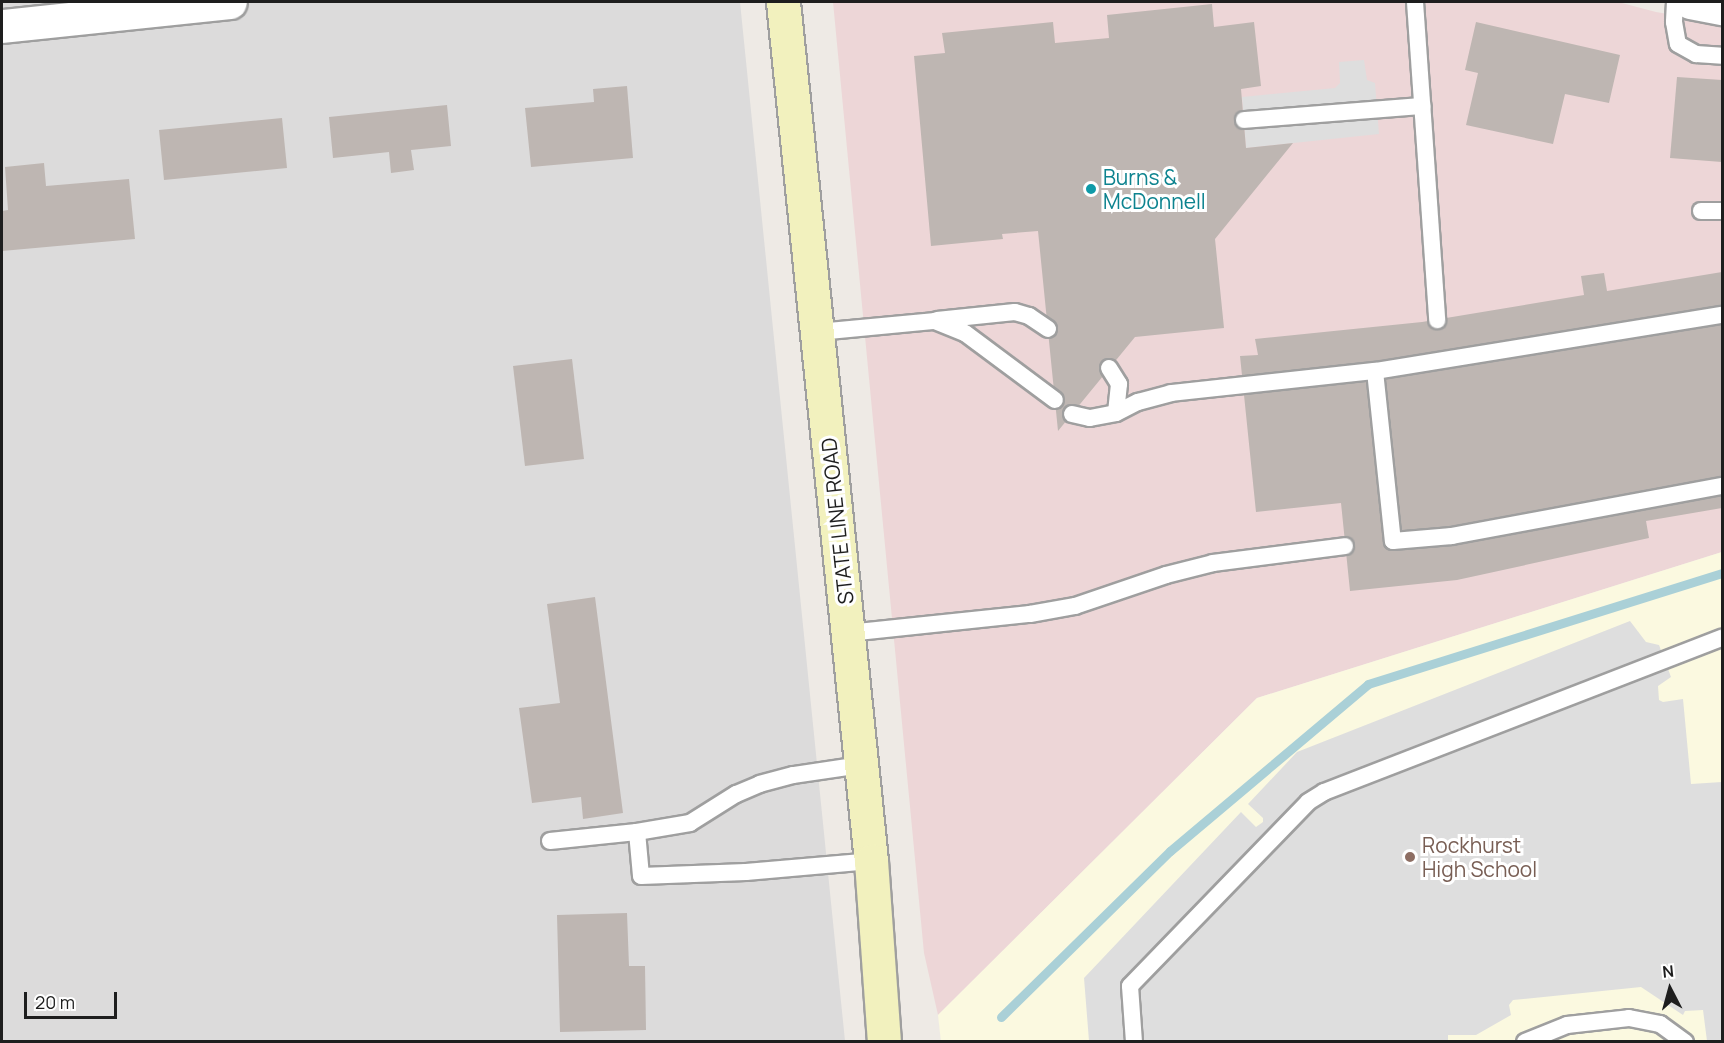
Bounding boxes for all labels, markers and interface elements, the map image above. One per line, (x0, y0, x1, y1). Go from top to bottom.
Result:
place label: Burns & McDonnell (1103, 164, 1206, 214)
marker: Burns & McDonnell (1084, 182, 1098, 196)
street label: STATE LINE ROAD (816, 436, 858, 606)
place label: Rockhurst High School (1422, 832, 1537, 882)
marker: Rockhurst High School (1403, 850, 1417, 864)
north arrow (1640, 959, 1700, 1019)
text: N (1661, 960, 1675, 983)
scale bar (27, 980, 120, 1018)
text: 20 m (35, 990, 75, 1014)

